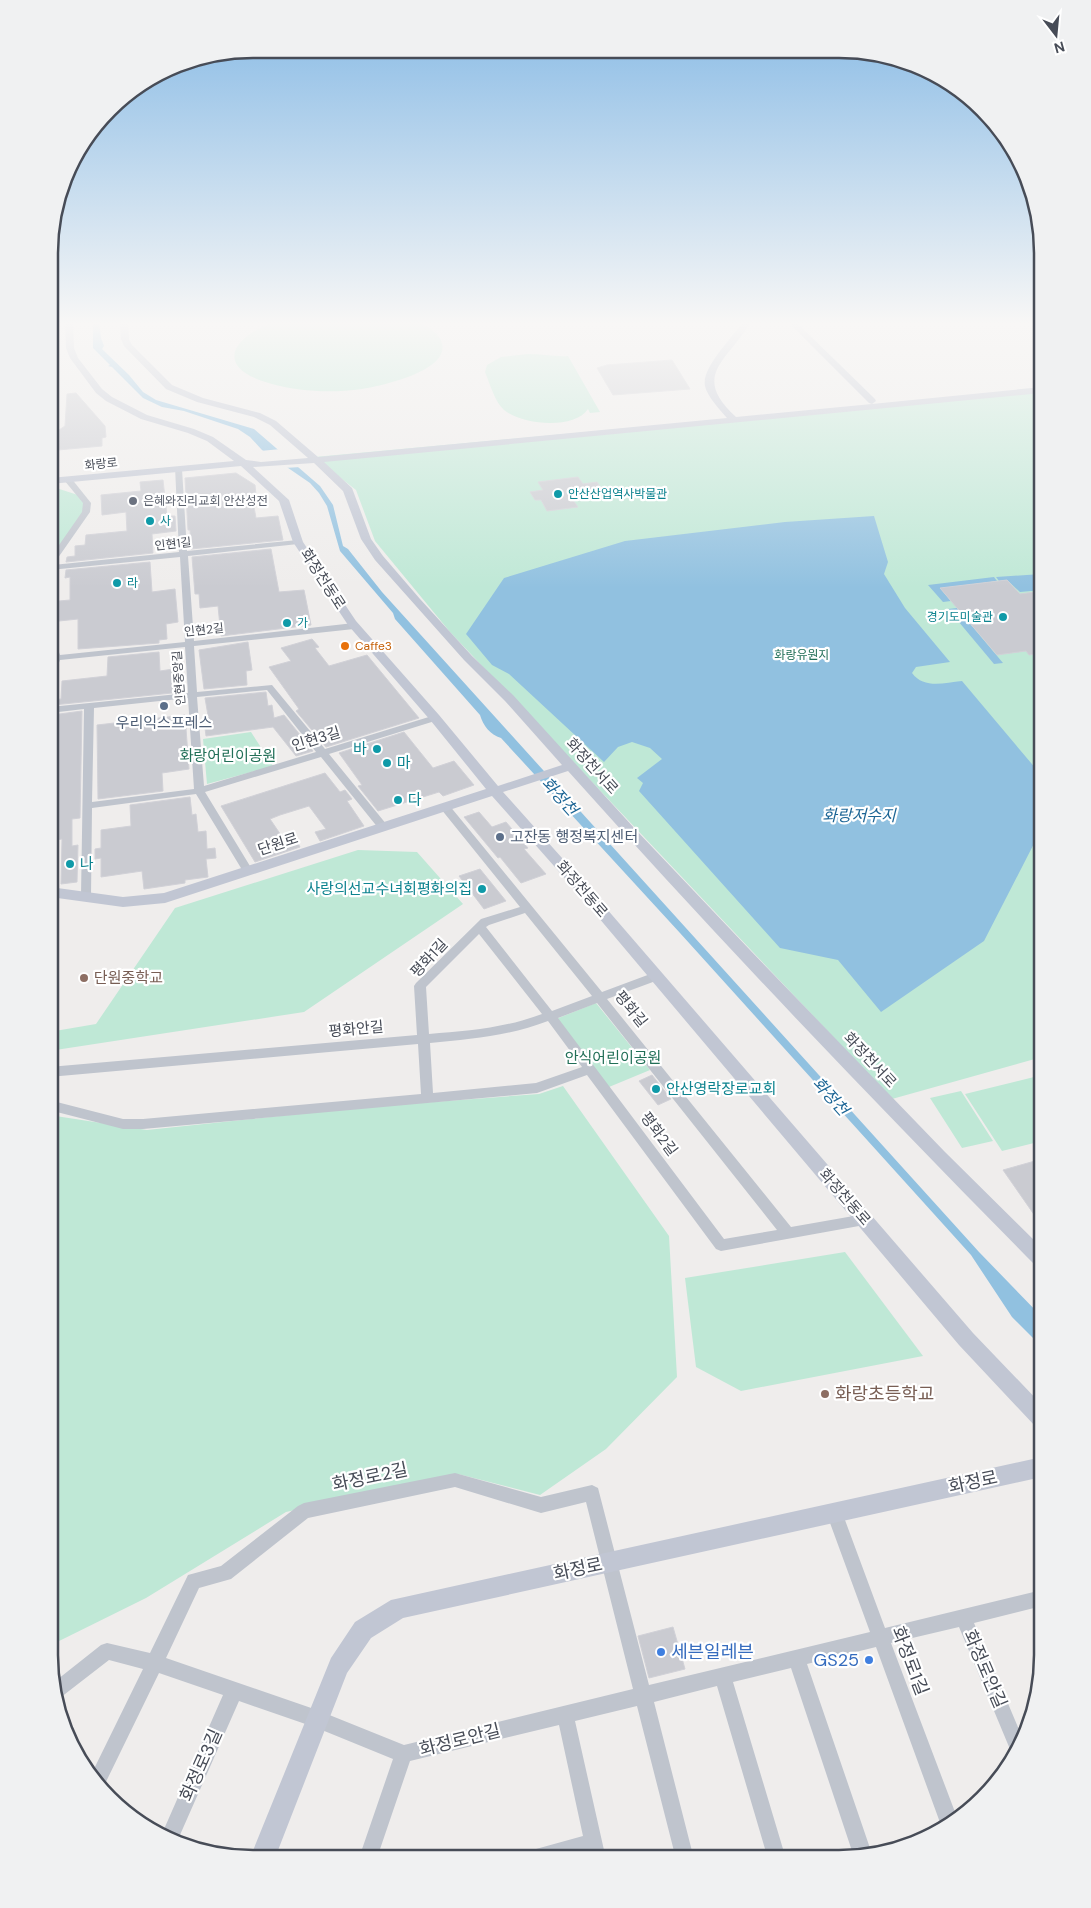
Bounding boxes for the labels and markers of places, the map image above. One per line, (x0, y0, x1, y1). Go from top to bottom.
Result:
place label: 안산산업역사박물관 (568, 486, 667, 502)
marker: 안산산업역사박물관 (552, 488, 564, 500)
place label: 은혜와진리교회 안산성전 (143, 493, 268, 509)
marker: 은혜와진리교회 안산성전 (127, 495, 139, 507)
place label: 사 (160, 513, 171, 529)
marker: 사 (144, 515, 156, 527)
place label: 라 (127, 575, 138, 591)
marker: 라 (111, 577, 123, 589)
place label: 경기도미술관 (927, 609, 993, 625)
marker: 경기도미술관 (997, 611, 1009, 623)
place label: 가 (297, 615, 308, 631)
marker: 가 (281, 617, 293, 629)
place label: Caffe3 (355, 638, 392, 654)
marker: Caffe3 (339, 640, 351, 652)
marker: 우리익스프레스 (158, 700, 170, 712)
place label: 우리익스프레스 (116, 713, 212, 733)
place label: 바 (353, 739, 367, 759)
marker: 바 (371, 743, 383, 755)
place label: 마 (397, 753, 411, 773)
marker: 마 (381, 757, 393, 769)
place label: 다 (408, 790, 422, 810)
marker: 다 (392, 794, 404, 806)
place label: 고잔동 행정복지센터 (510, 827, 638, 847)
marker: 고잔동 행정복지센터 (494, 831, 506, 843)
place label: 나 (80, 854, 94, 874)
marker: 나 (64, 858, 76, 870)
place label: 사랑의선교수녀회평화의집 (306, 879, 472, 899)
marker: 사랑의선교수녀회평화의집 (476, 883, 488, 895)
place label: 단원중학교 (94, 968, 163, 988)
marker: 단원중학교 (78, 972, 90, 984)
place label: 안산영락장로교회 (666, 1079, 776, 1099)
marker: 안산영락장로교회 (650, 1083, 662, 1095)
place label: 화랑초등학교 (835, 1382, 934, 1406)
marker: 화랑초등학교 (819, 1388, 831, 1400)
place label: 세븐일레븐 (671, 1640, 754, 1664)
marker: 세븐일레븐 (655, 1646, 667, 1658)
place label: GS25 (814, 1648, 859, 1672)
marker: GS25 (863, 1654, 875, 1666)

